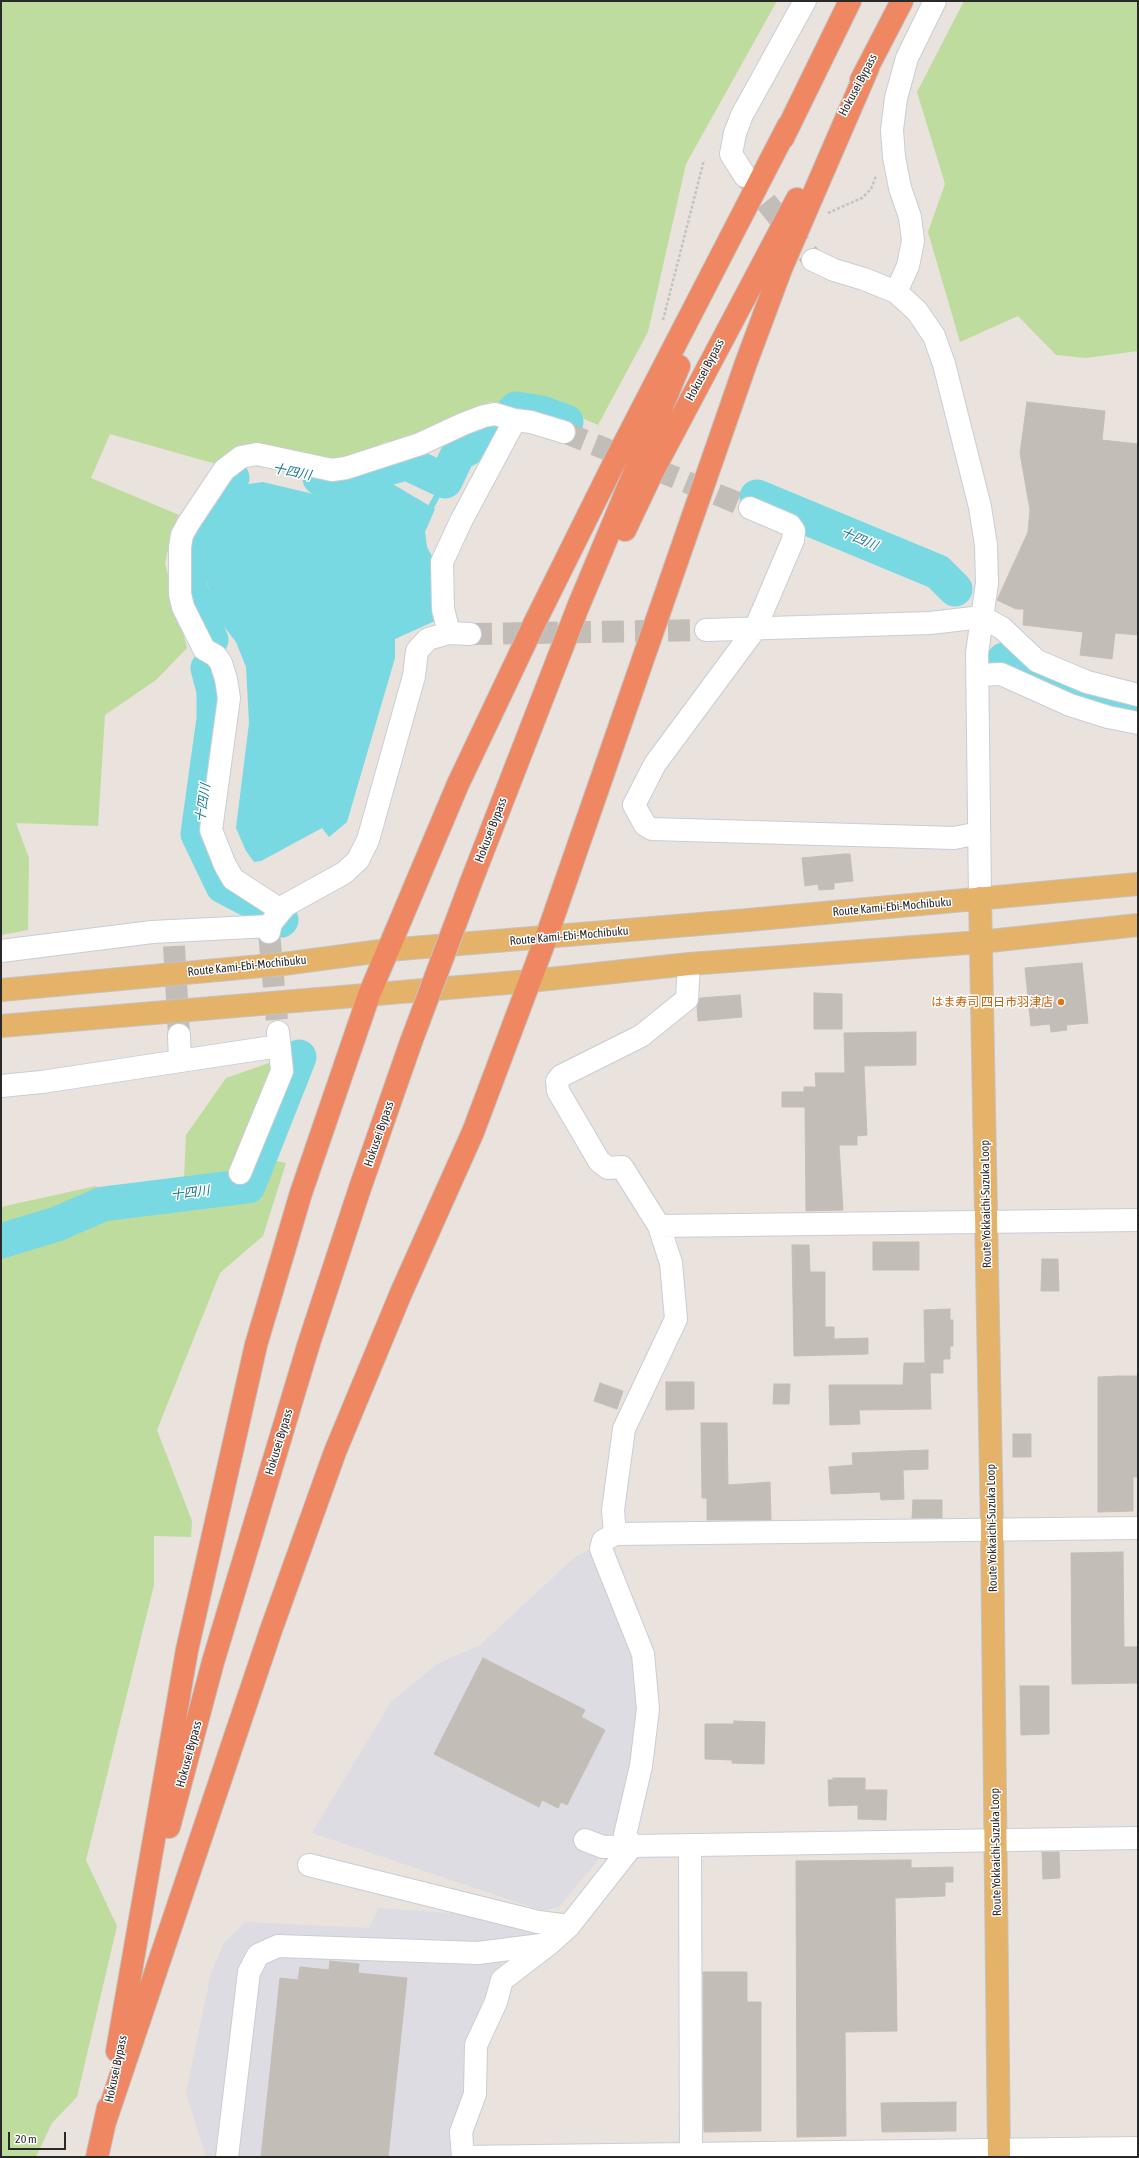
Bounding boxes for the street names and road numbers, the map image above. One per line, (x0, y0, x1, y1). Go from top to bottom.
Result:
street label: Hokusei Bypass (836, 52, 880, 118)
street label: Hokusei Bypass (683, 337, 727, 403)
street label: Hokusei Bypass (472, 796, 510, 864)
street label: Route Kami-Ebi-Mochibuku (832, 895, 952, 919)
street label: Route Kami-Ebi-Mochibuku (509, 924, 629, 948)
street label: Route Kami-Ebi-Mochibuku (187, 953, 307, 979)
street label: Hokusei Bypass (361, 1099, 397, 1169)
street label: Route Yokkaichi-Suzuka Loop (978, 1140, 994, 1268)
street label: Hokusei Bypass (262, 1407, 296, 1477)
street label: Route Yokkaichi-Suzuka Loop (984, 1464, 1000, 1592)
street label: Hokusei Bypass (173, 1719, 205, 1789)
street label: Route Yokkaichi-Suzuka Loop (988, 1788, 1004, 1916)
street label: Hokusei Bypass (102, 2034, 130, 2104)

